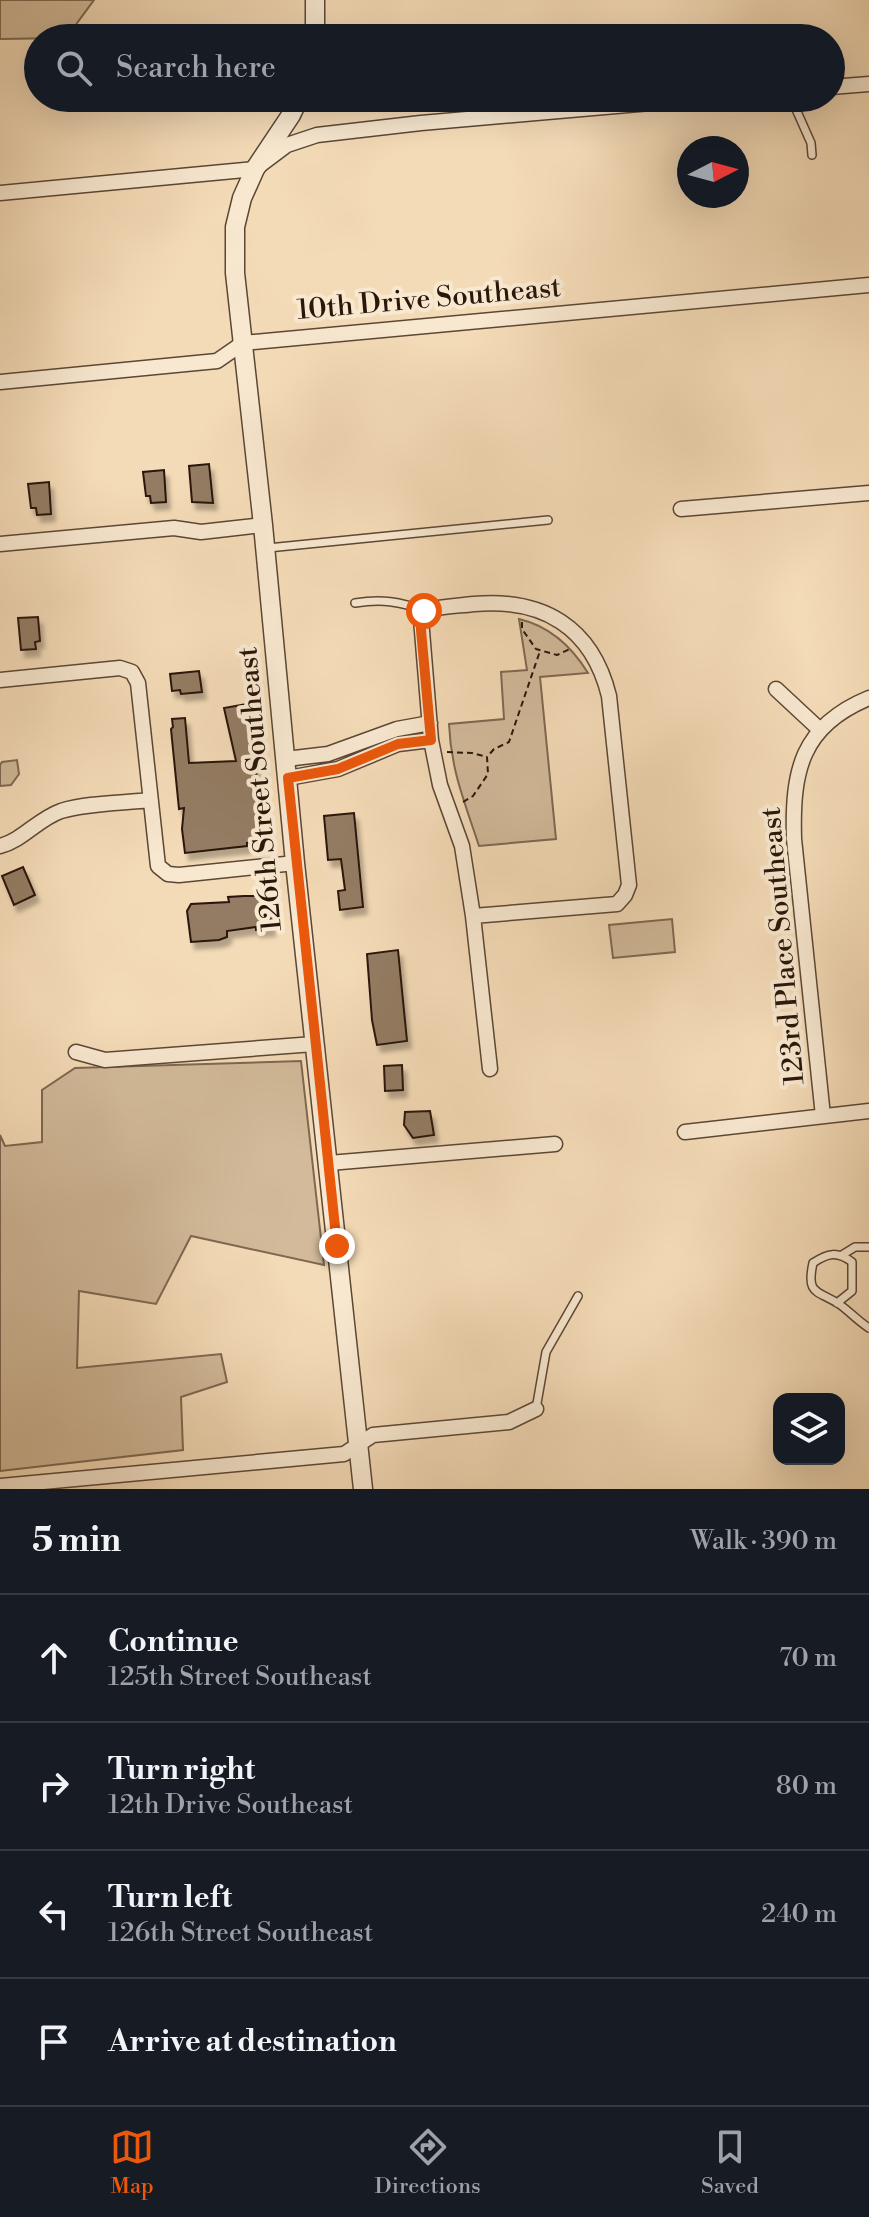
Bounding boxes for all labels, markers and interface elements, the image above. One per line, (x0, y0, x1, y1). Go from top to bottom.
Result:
search box (24, 24, 845, 112)
icon: search (52, 46, 96, 90)
text: Search here (116, 49, 276, 87)
north arrow (677, 136, 749, 208)
street label: 10th Drive Southeast (296, 270, 563, 328)
route start (406, 593, 442, 629)
street label: 126th Street Southeast (230, 645, 290, 933)
street label: 123rd Place Southeast (753, 806, 813, 1086)
route end (319, 1228, 355, 1264)
map controls (773, 1393, 845, 1465)
button: layers (773, 1393, 845, 1465)
text: 5 min (32, 1520, 121, 1562)
text: Walk · 390 m (690, 1525, 837, 1557)
text: Continue (108, 1623, 239, 1661)
icon: ahead (32, 1636, 76, 1680)
text: 70 m (779, 1642, 837, 1674)
text: 125th Street Southeast (108, 1661, 372, 1693)
text: Turn right (108, 1751, 255, 1789)
icon: right (32, 1764, 76, 1808)
text: 80 m (776, 1770, 837, 1802)
text: 12th Drive Southeast (108, 1789, 353, 1821)
text: Turn left (108, 1879, 232, 1917)
icon: left (32, 1892, 76, 1936)
text: 240 m (761, 1898, 837, 1930)
text: 126th Street Southeast (108, 1917, 373, 1949)
icon: arrive (32, 2020, 76, 2064)
text: Arrive at destination (108, 2023, 397, 2061)
tab: Map (110, 2125, 154, 2200)
tab: Directions (375, 2125, 481, 2200)
tab: Saved (701, 2125, 759, 2200)

